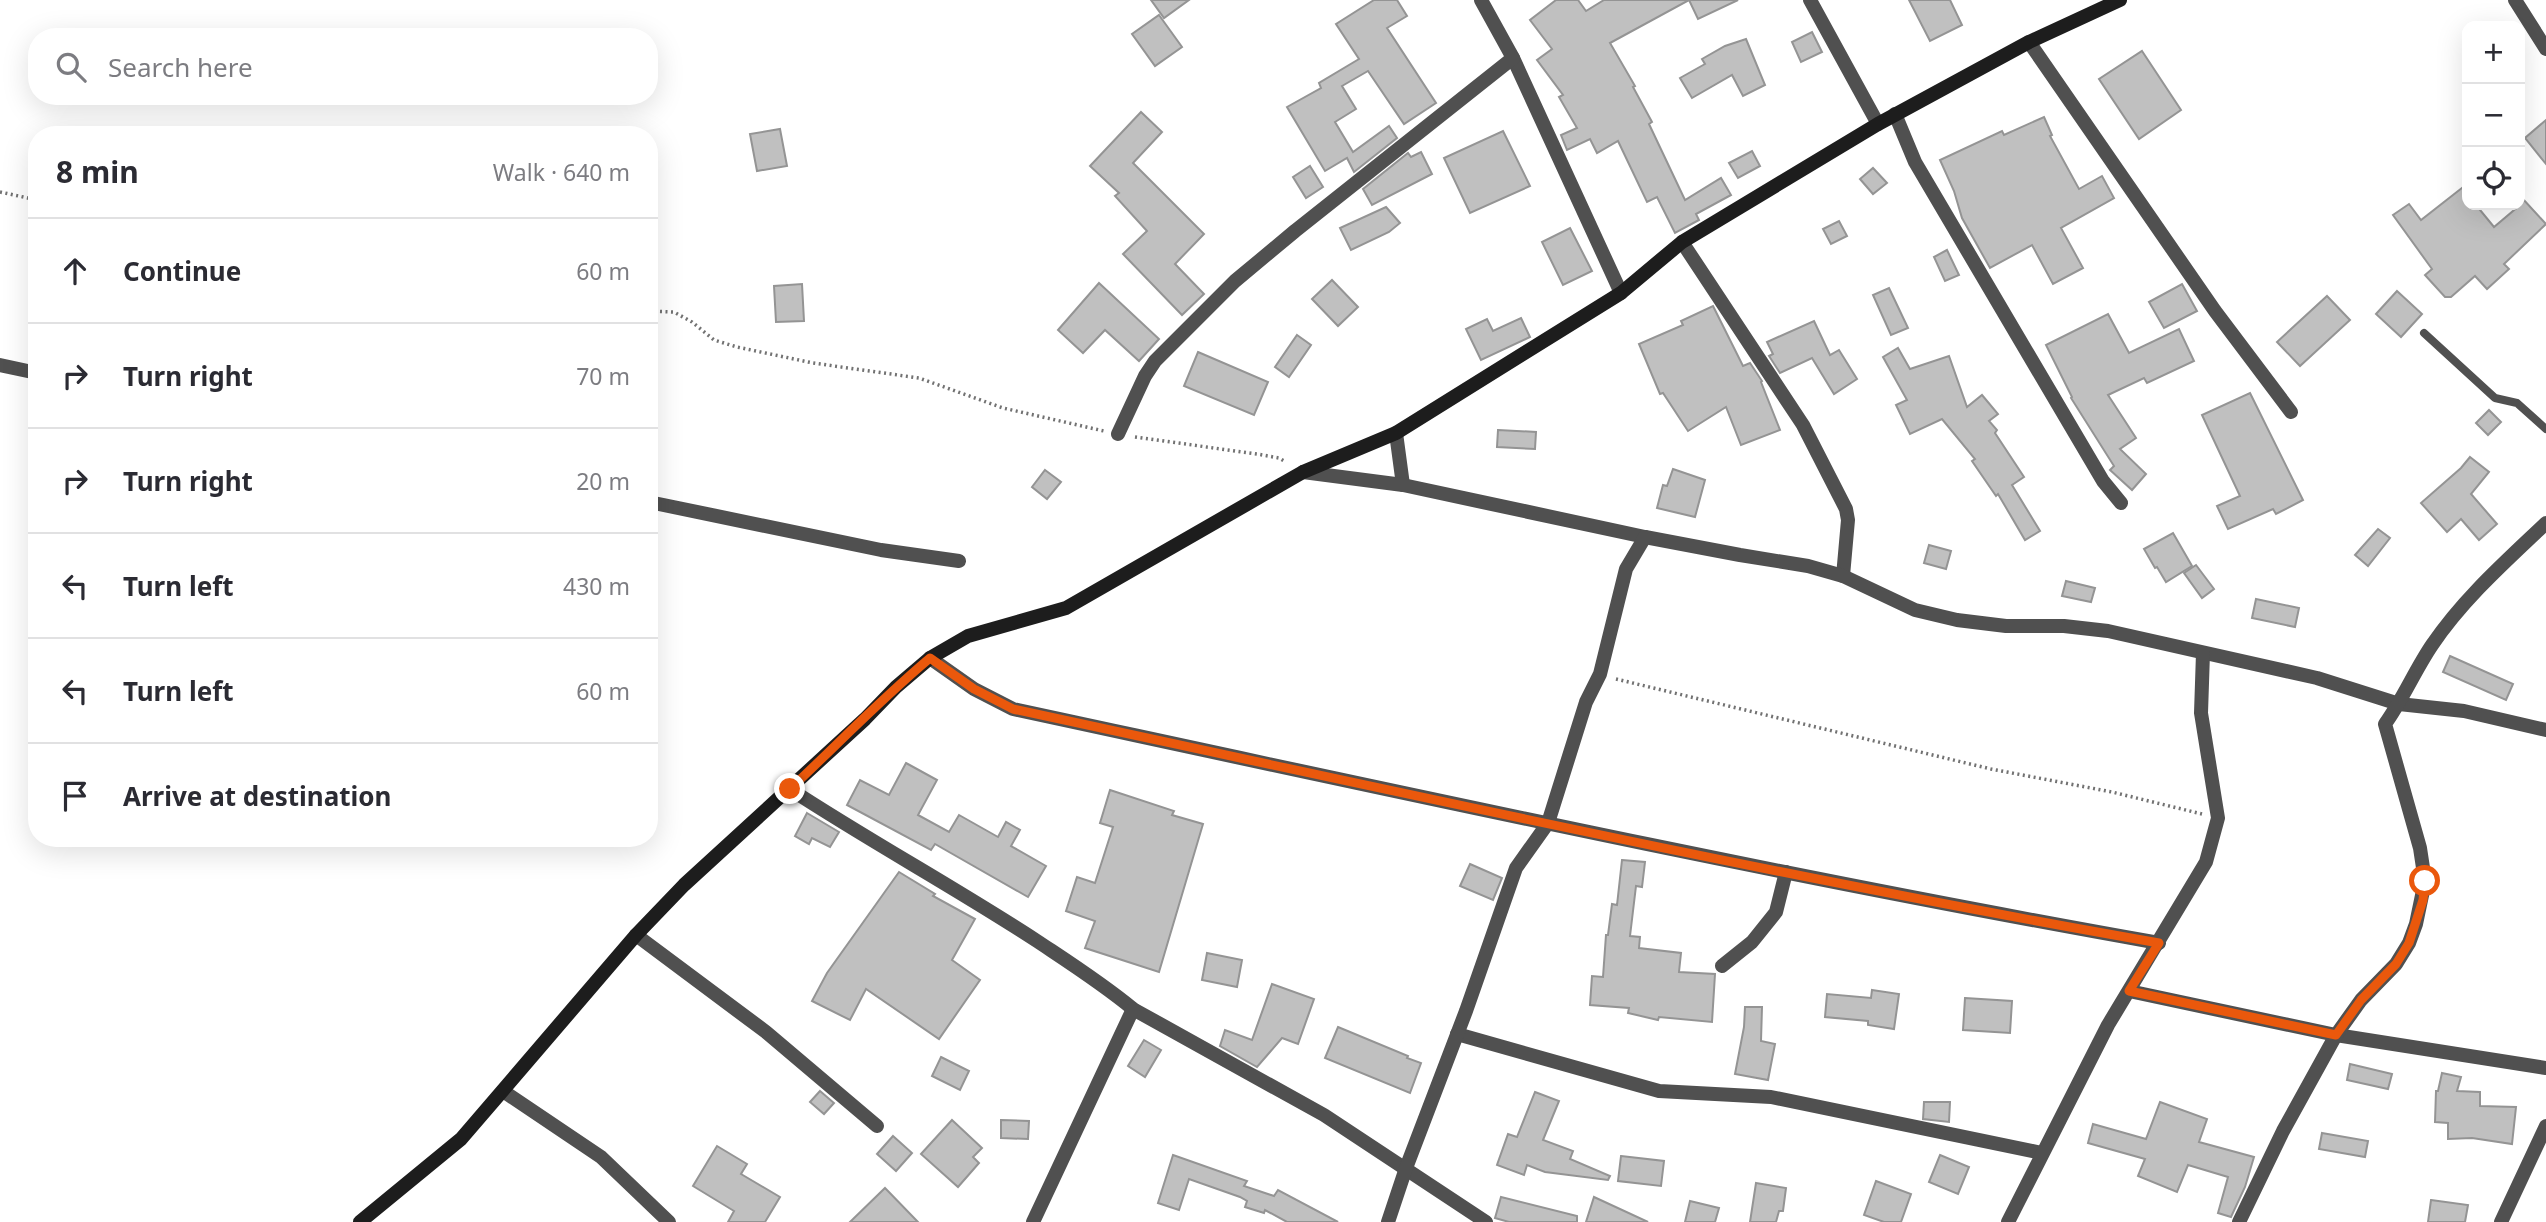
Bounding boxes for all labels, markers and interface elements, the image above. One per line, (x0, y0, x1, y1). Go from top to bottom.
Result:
map controls (2462, 21, 2525, 210)
button: + (2462, 21, 2525, 84)
search box (28, 28, 658, 105)
icon: search (52, 48, 90, 86)
text: Search here (108, 49, 253, 85)
button: − (2462, 84, 2525, 147)
button: locate (2462, 147, 2525, 210)
text: 8 min (56, 151, 139, 192)
text: Walk · 640 m (493, 156, 630, 188)
icon: ahead (56, 252, 94, 290)
text: Continue (123, 253, 241, 289)
text: 60 m (576, 255, 630, 287)
icon: right (56, 357, 94, 395)
text: Turn right (123, 358, 253, 394)
text: 70 m (576, 360, 630, 392)
icon: right (56, 462, 94, 500)
text: Turn right (123, 463, 253, 499)
text: 20 m (576, 465, 630, 497)
icon: left (56, 567, 94, 605)
text: Turn left (123, 568, 234, 604)
text: 430 m (563, 570, 630, 602)
icon: left (56, 672, 94, 710)
text: Turn left (123, 673, 234, 709)
text: 60 m (576, 675, 630, 707)
route end (774, 773, 805, 804)
icon: arrive (56, 777, 94, 815)
text: Arrive at destination (123, 778, 392, 814)
route start (2409, 865, 2440, 896)

